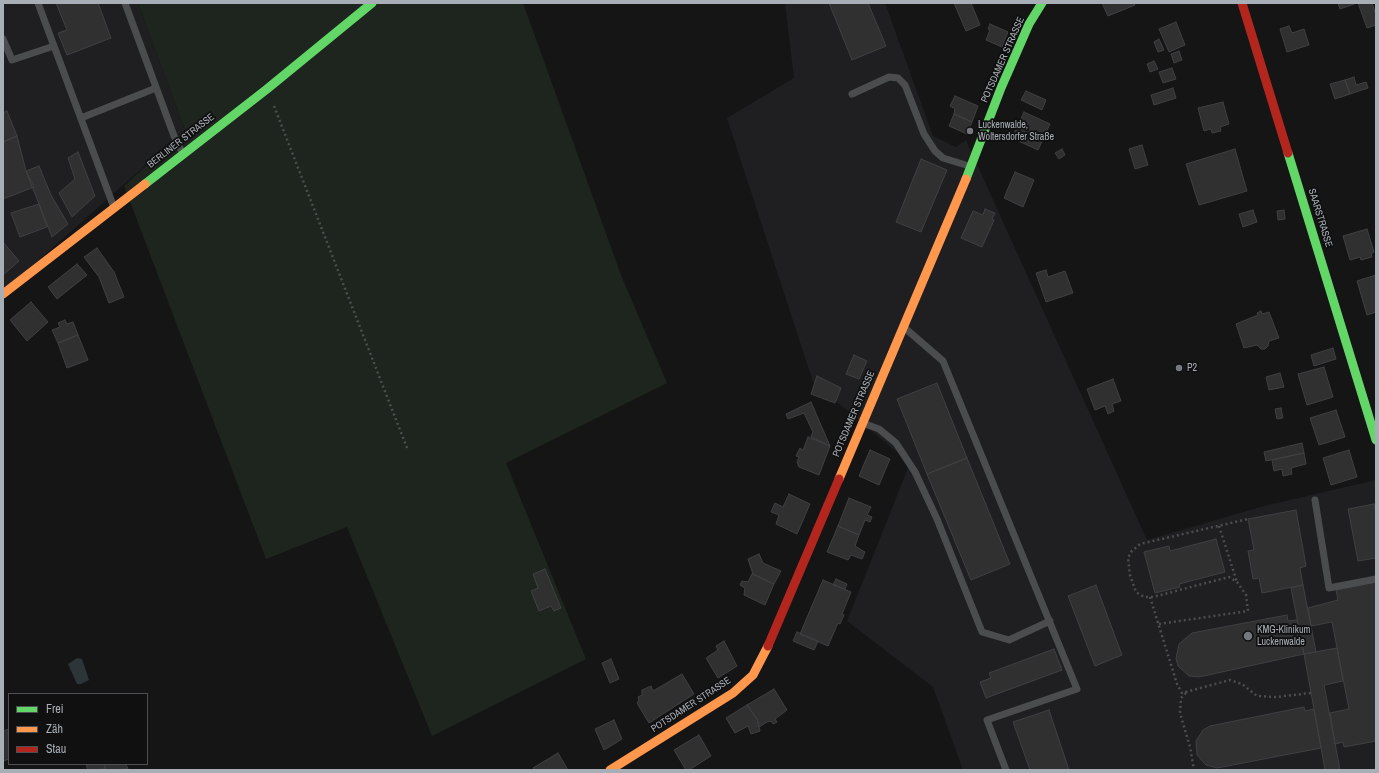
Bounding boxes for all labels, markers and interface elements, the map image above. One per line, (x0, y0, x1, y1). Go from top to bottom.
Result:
street label: POTSDAMER STRASSE (979, 15, 1027, 105)
street label: BERLINER STRASSE (145, 111, 217, 171)
place label: Luckenwalde, Woltersdorfer Straße (978, 119, 1054, 142)
marker: Luckenwalde, Woltersdorfer Straße (965, 126, 975, 136)
street label: SAARSTRASSE (1305, 187, 1335, 249)
place label: P2 (1187, 362, 1197, 374)
marker: P2 (1174, 363, 1184, 373)
street label: POTSDAMER STRASSE (830, 369, 878, 459)
place label: KMG-Klinikum Luckenwalde (1257, 624, 1310, 648)
marker: KMG-Klinikum Luckenwalde (1242, 630, 1254, 642)
street label: POTSDAMER STRASSE (649, 675, 733, 735)
legend (8, 693, 148, 765)
text: Frei (46, 701, 64, 717)
text: Zäh (46, 721, 63, 737)
text: Stau (46, 741, 66, 757)

